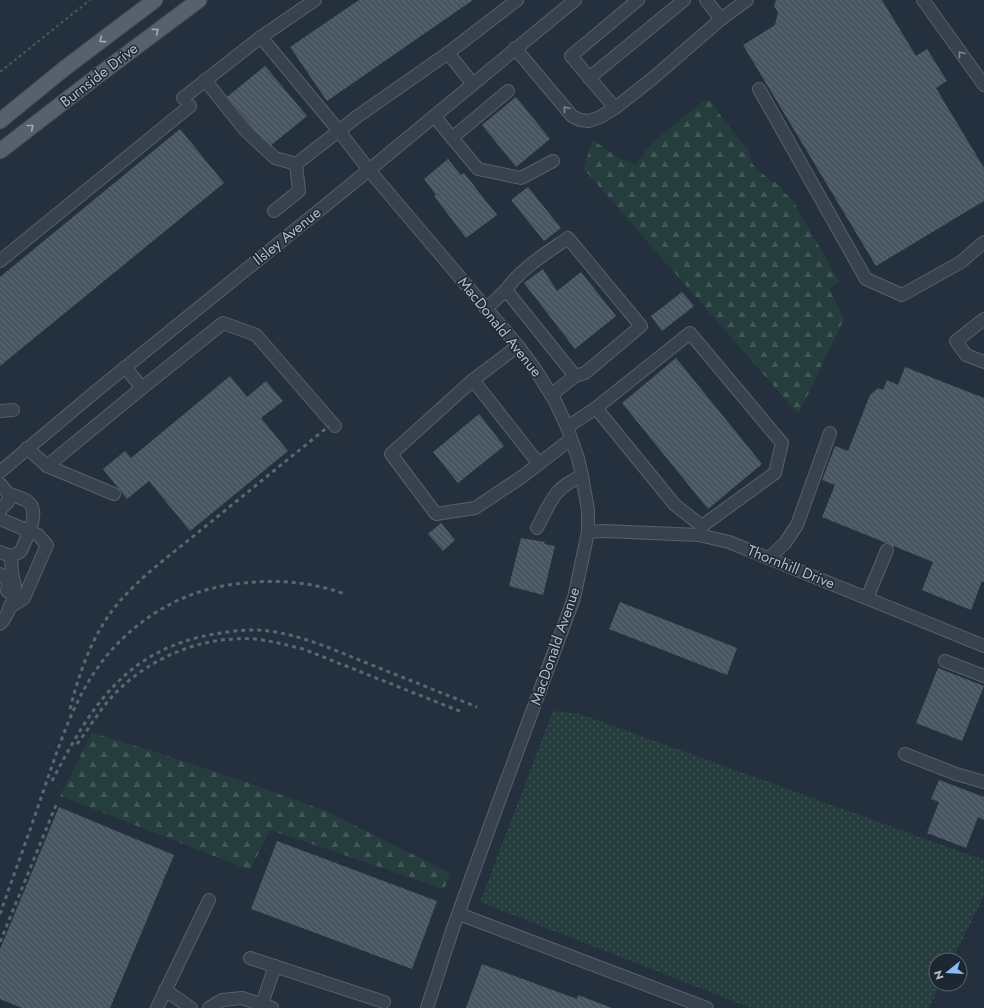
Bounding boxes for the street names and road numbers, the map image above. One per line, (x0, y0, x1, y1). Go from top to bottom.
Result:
street label: Burnside Drive (55, 37, 143, 112)
street label: Ilsley Avenue (248, 201, 326, 270)
street label: MacDonald Avenue (453, 272, 547, 382)
street label: Thornhill Drive (744, 539, 838, 595)
street label: MacDonald Avenue (525, 584, 586, 708)

